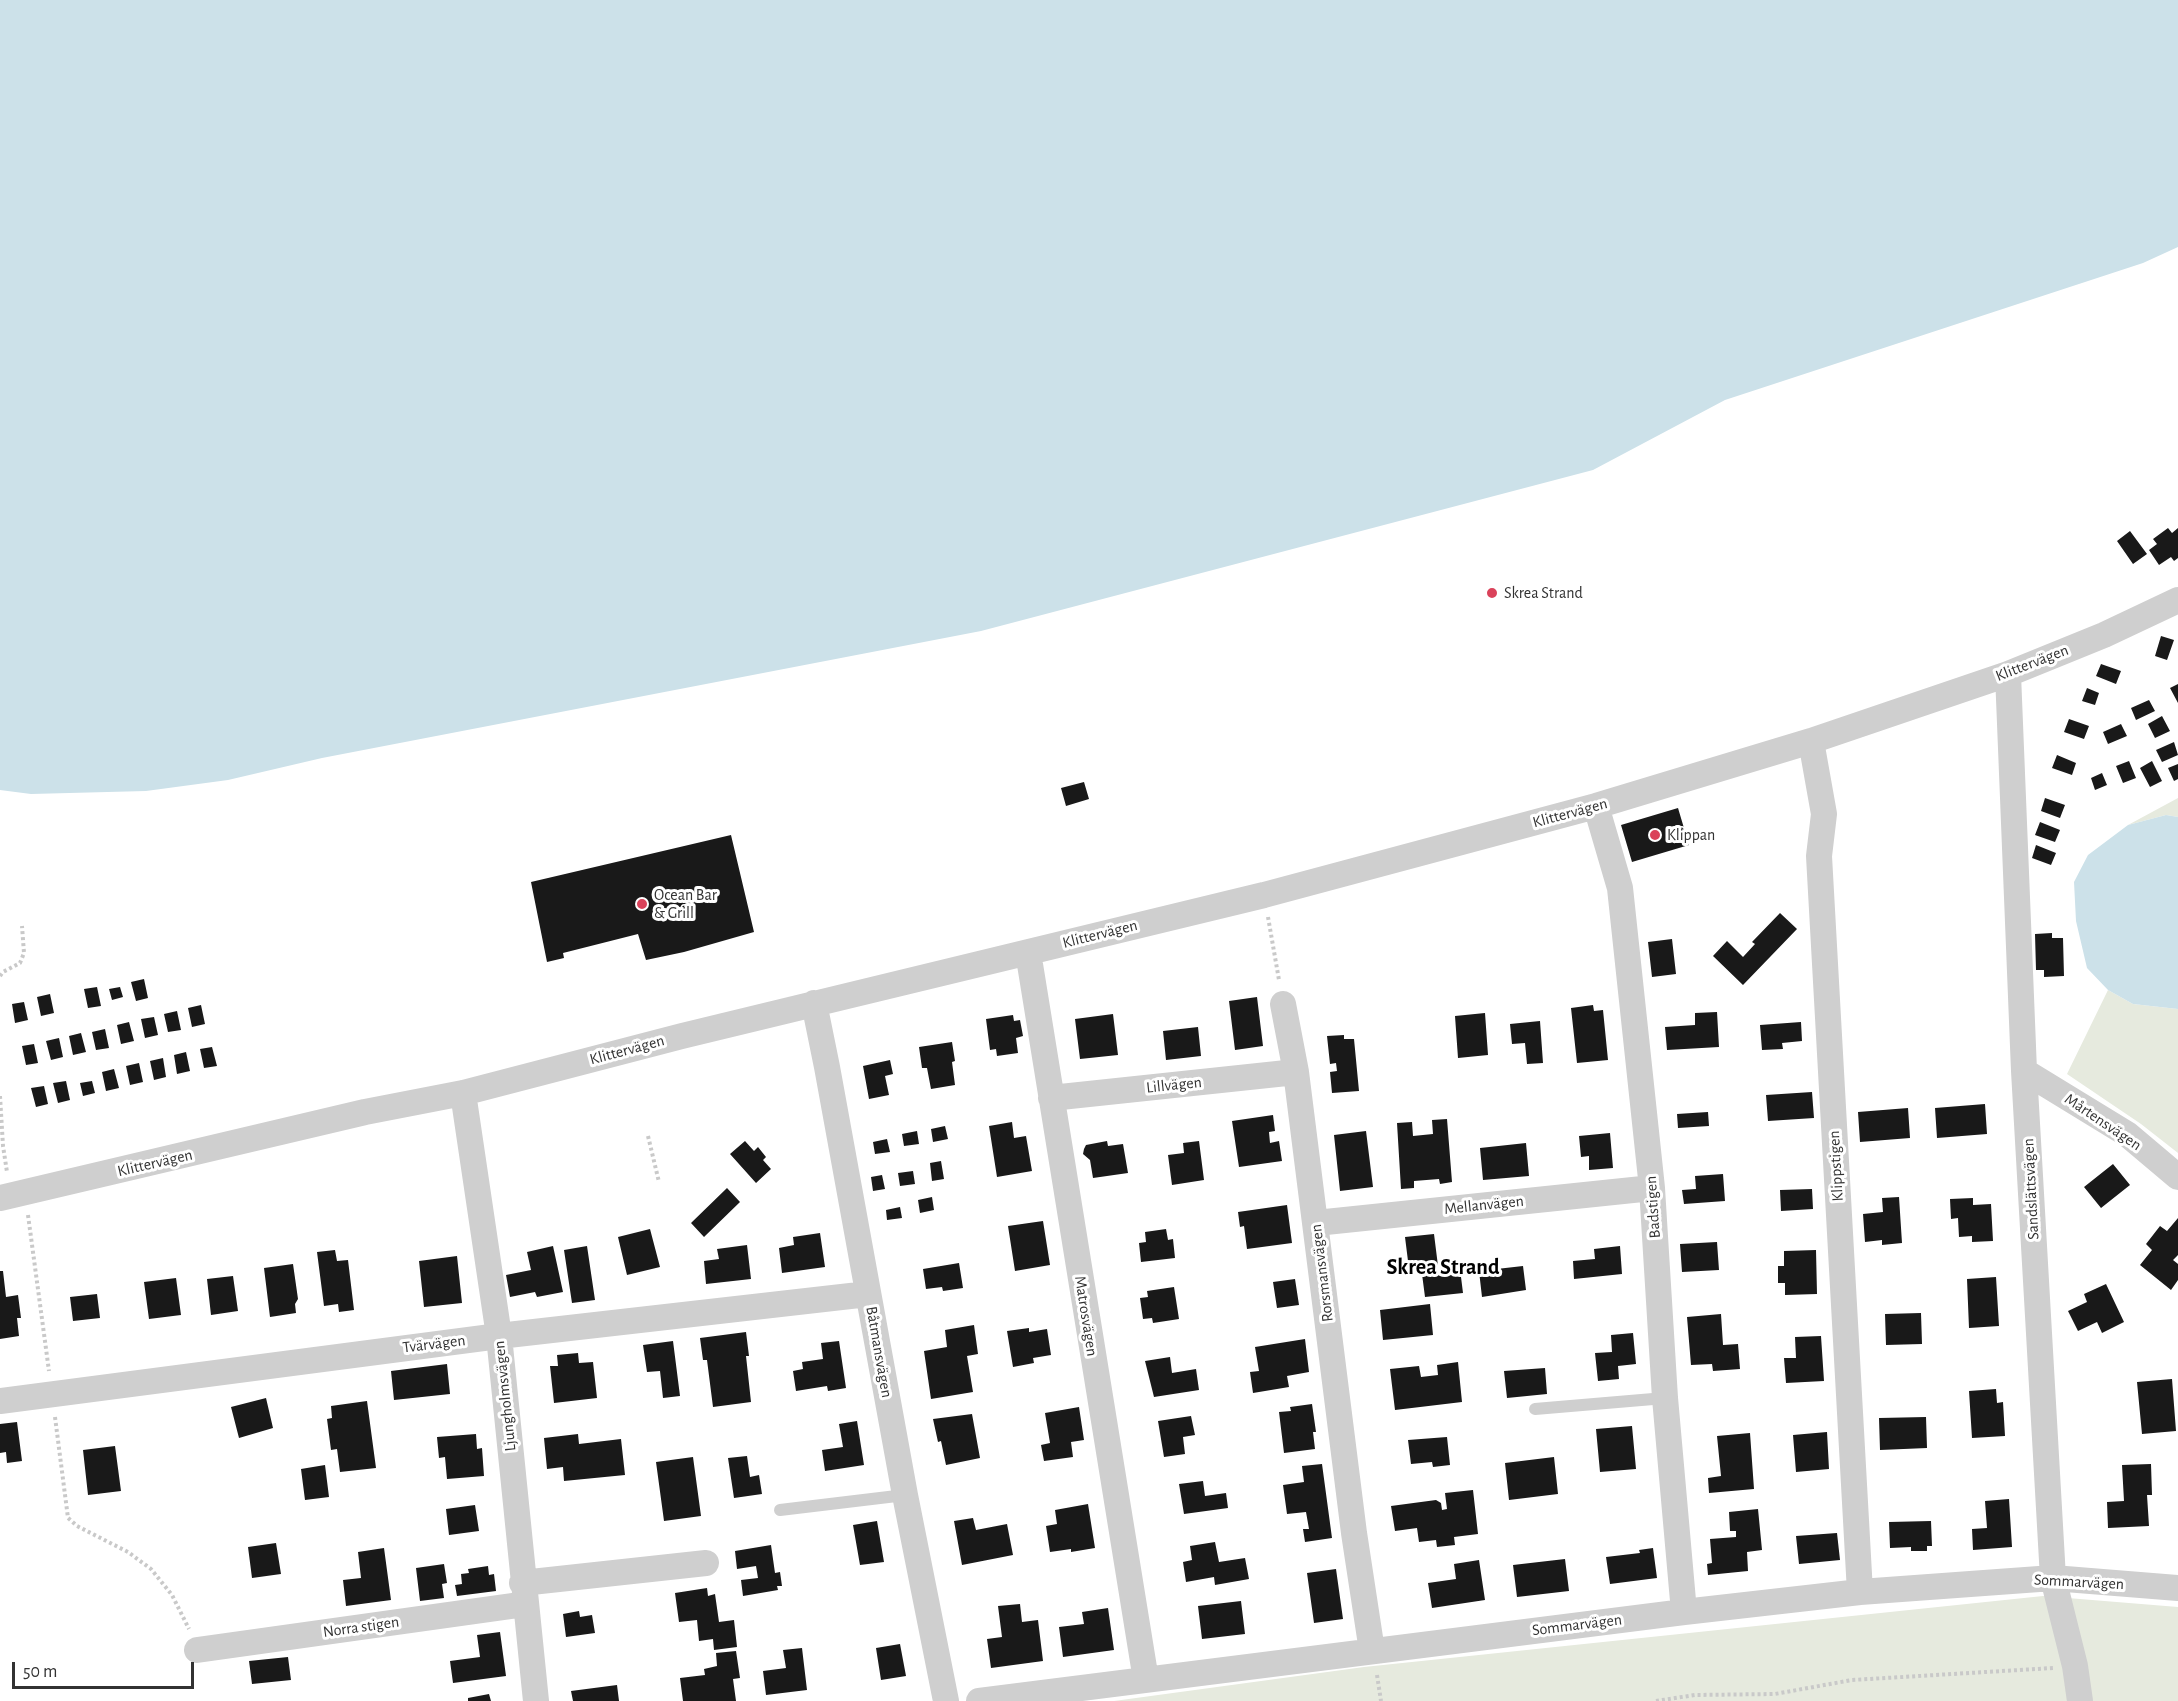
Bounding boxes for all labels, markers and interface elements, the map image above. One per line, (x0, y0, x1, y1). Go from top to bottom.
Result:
place label: Skrea Strand (1504, 583, 1583, 603)
marker: Skrea Strand (1485, 586, 1499, 600)
street label: Klittervägen (1993, 640, 2071, 686)
street label: Klittervägen (1531, 794, 1609, 832)
place label: Klippan (1667, 825, 1715, 845)
marker: Klippan (1648, 828, 1662, 842)
place label: Ocean Bar & Grill (654, 885, 717, 923)
marker: Ocean Bar & Grill (635, 897, 649, 911)
street label: Klittervägen (1061, 915, 1139, 953)
street label: Klittervägen (588, 1031, 666, 1069)
street label: Lillvägen (1145, 1073, 1203, 1097)
street label: Mårtensvägen (2061, 1089, 2145, 1155)
street label: Klippstigen (1825, 1130, 1847, 1202)
street label: Sandslättsvägen (2019, 1138, 2043, 1240)
street label: Klittervägen (116, 1145, 194, 1181)
street label: Badstigen (1641, 1175, 1665, 1239)
street label: Mellanvägen (1443, 1191, 1525, 1219)
street label: Rorsmansvägen (1306, 1223, 1338, 1323)
district label: Skrea Strand (1386, 1254, 1500, 1280)
street label: Matrosvägen (1070, 1274, 1102, 1358)
street label: Båtmansvägen (862, 1305, 896, 1399)
street label: Tvärvägen (401, 1331, 467, 1357)
street label: Ljungholmsvägen (490, 1340, 520, 1452)
street label: Sommarvägen (2033, 1570, 2125, 1594)
street label: Sommarvägen (1531, 1610, 1623, 1640)
street label: Norra stigen (322, 1612, 400, 1642)
scale bar (15, 1650, 196, 1688)
text: 50 m (23, 1663, 57, 1681)

